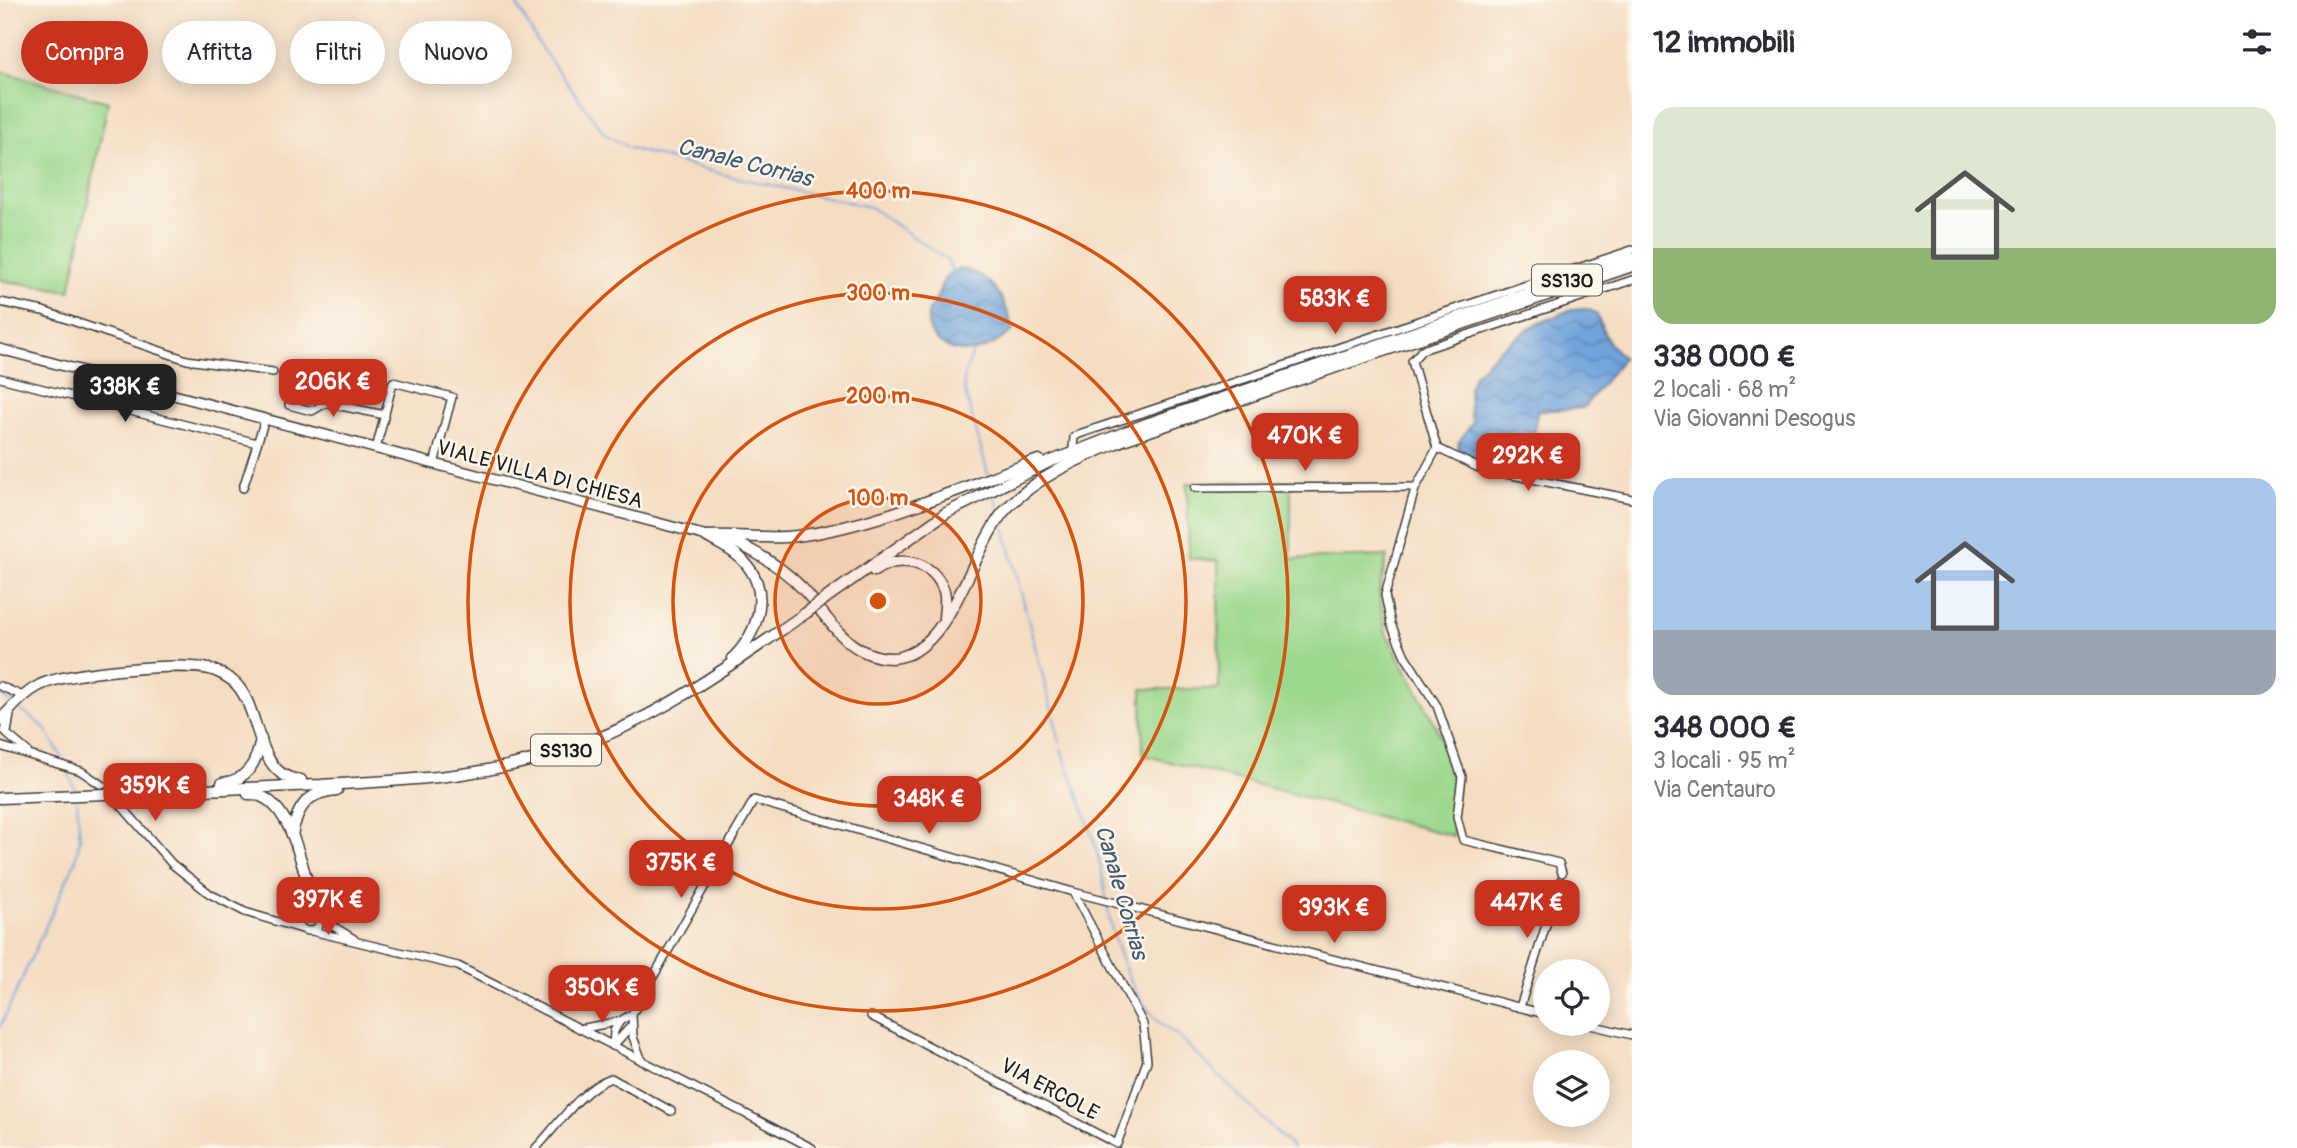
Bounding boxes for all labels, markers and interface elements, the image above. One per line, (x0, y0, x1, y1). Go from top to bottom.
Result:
chip: Compra (21, 21, 148, 84)
chip: Affitta (162, 21, 276, 84)
chip: Filtri (290, 21, 385, 84)
chip: Nuovo (399, 21, 512, 84)
icon: filters (2238, 23, 2276, 61)
text: 12 immobili (1653, 24, 1795, 61)
water label: Canale Corrias (675, 132, 818, 194)
icon: home (1902, 152, 2028, 278)
text: 400 m (846, 178, 910, 205)
road number: SS130 (1532, 264, 1602, 296)
pin: 583K € (1278, 276, 1392, 336)
text: 300 m (846, 280, 910, 307)
text: 583K € (1300, 284, 1370, 313)
text: 338 000 € (1653, 338, 1796, 375)
pin: 206K € (276, 360, 390, 419)
pin: 338K € (68, 364, 182, 424)
text: 206K € (295, 367, 371, 396)
text: 338K € (89, 372, 161, 401)
text: 2 locali · 68 m² (1653, 375, 1796, 404)
text: 200 m (846, 383, 910, 410)
text: Via Giovanni Desogus (1653, 404, 1856, 433)
pin: 470K € (1248, 414, 1362, 473)
text: 470K € (1267, 421, 1343, 450)
street label: VIALE VILLA DI CHIESA (434, 434, 646, 515)
pin: 292K € (1471, 434, 1585, 493)
text: 292K € (1492, 441, 1564, 470)
text: 100 m (848, 485, 908, 512)
icon: home (1902, 523, 2028, 649)
centre of rings (866, 589, 890, 613)
text: 348 000 € (1653, 709, 1797, 746)
road number: SS130 (531, 734, 601, 765)
text: 3 locali · 95 m² (1653, 746, 1796, 775)
pin: 359K € (98, 764, 212, 823)
text: 359K € (119, 771, 191, 800)
text: Via Centauro (1653, 775, 1776, 804)
pin: 348K € (872, 776, 986, 836)
text: 348K € (893, 784, 965, 813)
water label: Canale Corrias (1089, 822, 1155, 965)
pin: 375K € (624, 841, 738, 900)
text: 375K € (645, 848, 717, 877)
pin: 397K € (271, 878, 385, 937)
pin: 447K € (1470, 880, 1584, 940)
text: 397K € (293, 885, 363, 914)
pin: 393K € (1277, 886, 1391, 945)
text: 447K € (1491, 888, 1563, 917)
text: 393K € (1298, 893, 1370, 922)
map controls (1533, 959, 1610, 1127)
button: locate (1533, 959, 1610, 1036)
pin: 350K € (545, 965, 659, 1025)
text: 350K € (564, 973, 640, 1002)
button: layers (1533, 1050, 1610, 1127)
street label: VIA ERCOLE (996, 1052, 1104, 1127)

